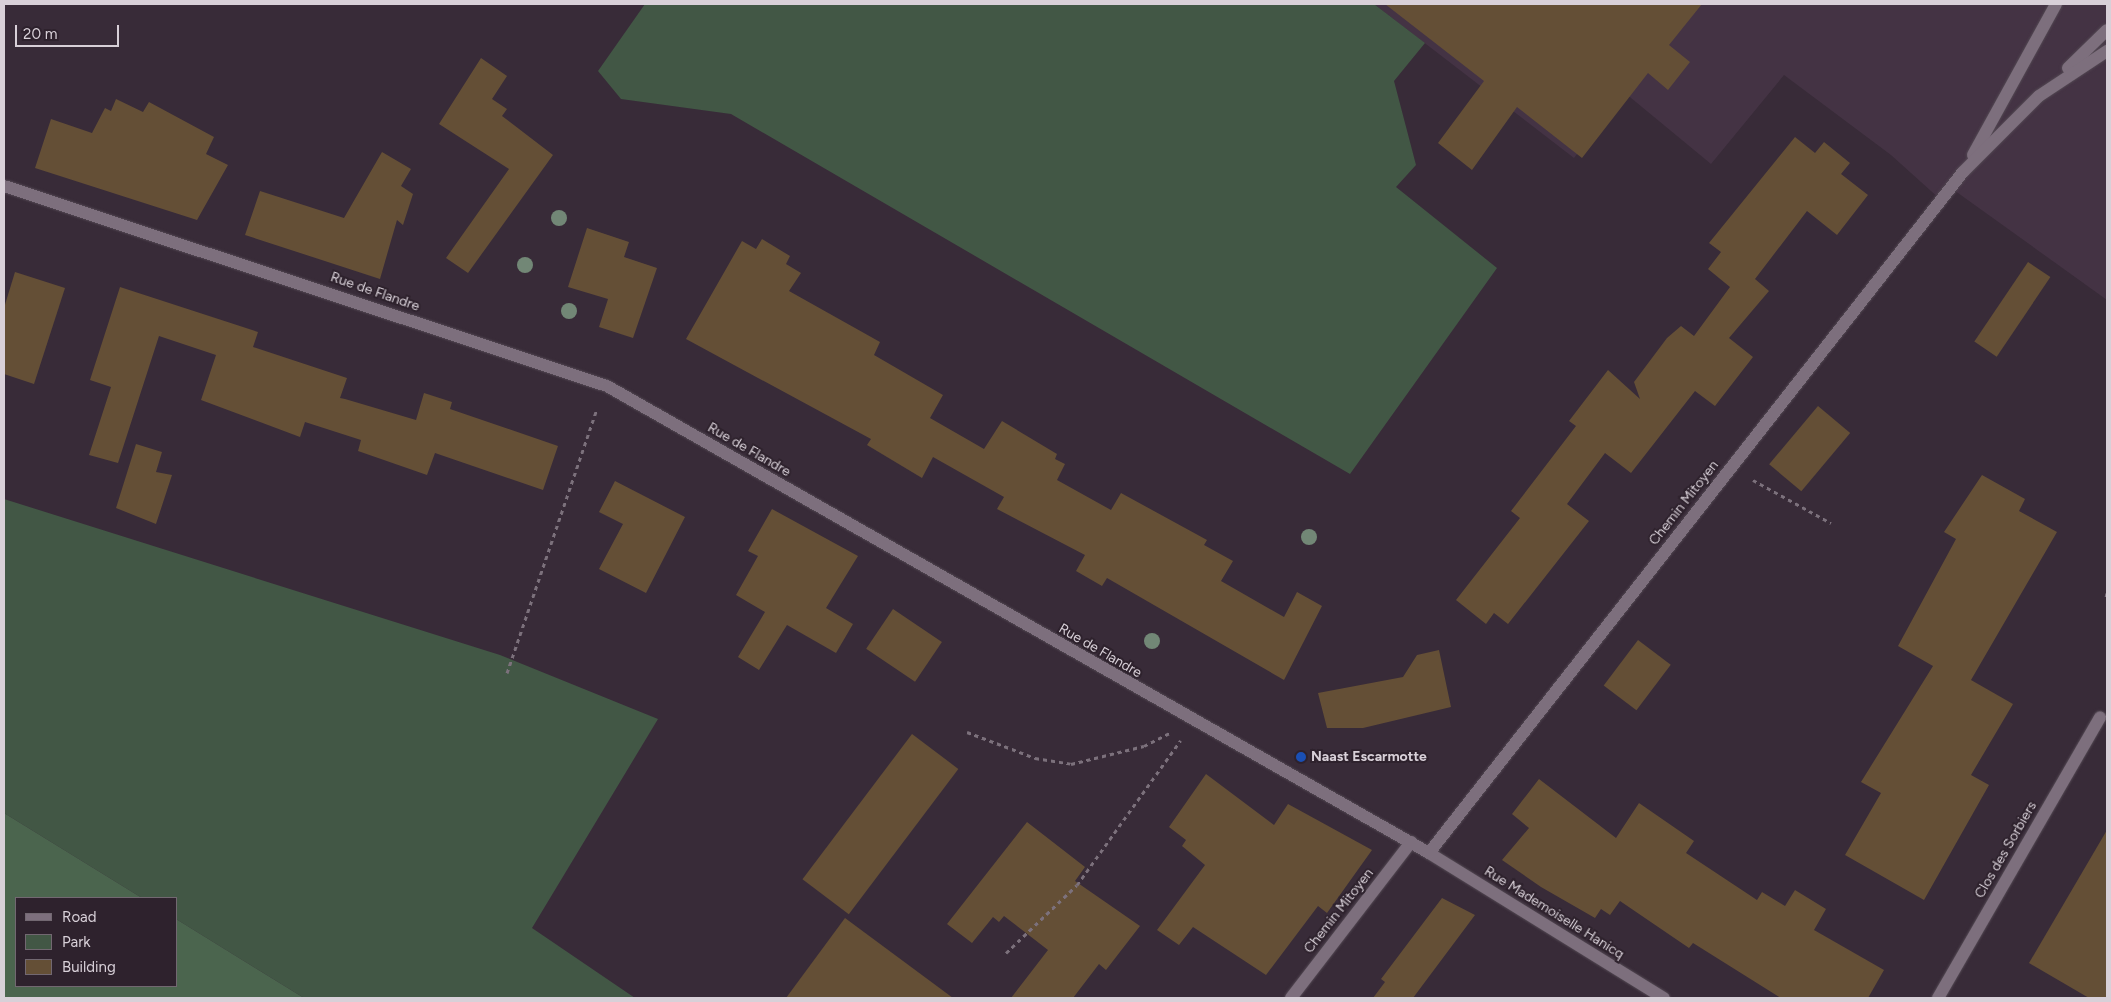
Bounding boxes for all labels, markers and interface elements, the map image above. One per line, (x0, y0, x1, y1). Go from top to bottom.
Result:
scale bar (18, 15, 121, 47)
text: 20 m (23, 25, 57, 43)
street label: Rue de Flandre (328, 269, 422, 315)
street label: Rue de Flandre (704, 419, 794, 481)
street label: Chemin Mitoyen (1646, 457, 1722, 549)
street label: Rue de Flandre (1055, 620, 1145, 682)
place label: Naast Escarmotte (1311, 749, 1427, 765)
marker: Naast Escarmotte (1295, 751, 1307, 763)
street label: Clos des Sorbiers (1971, 799, 2041, 901)
street label: Rue Mademoiselle Hanicq (1481, 863, 1627, 963)
street label: Chemin Mitoyen (1301, 865, 1377, 957)
legend (15, 897, 178, 987)
text: Road (62, 908, 97, 926)
text: Park (62, 933, 91, 951)
text: Building (62, 958, 116, 976)

